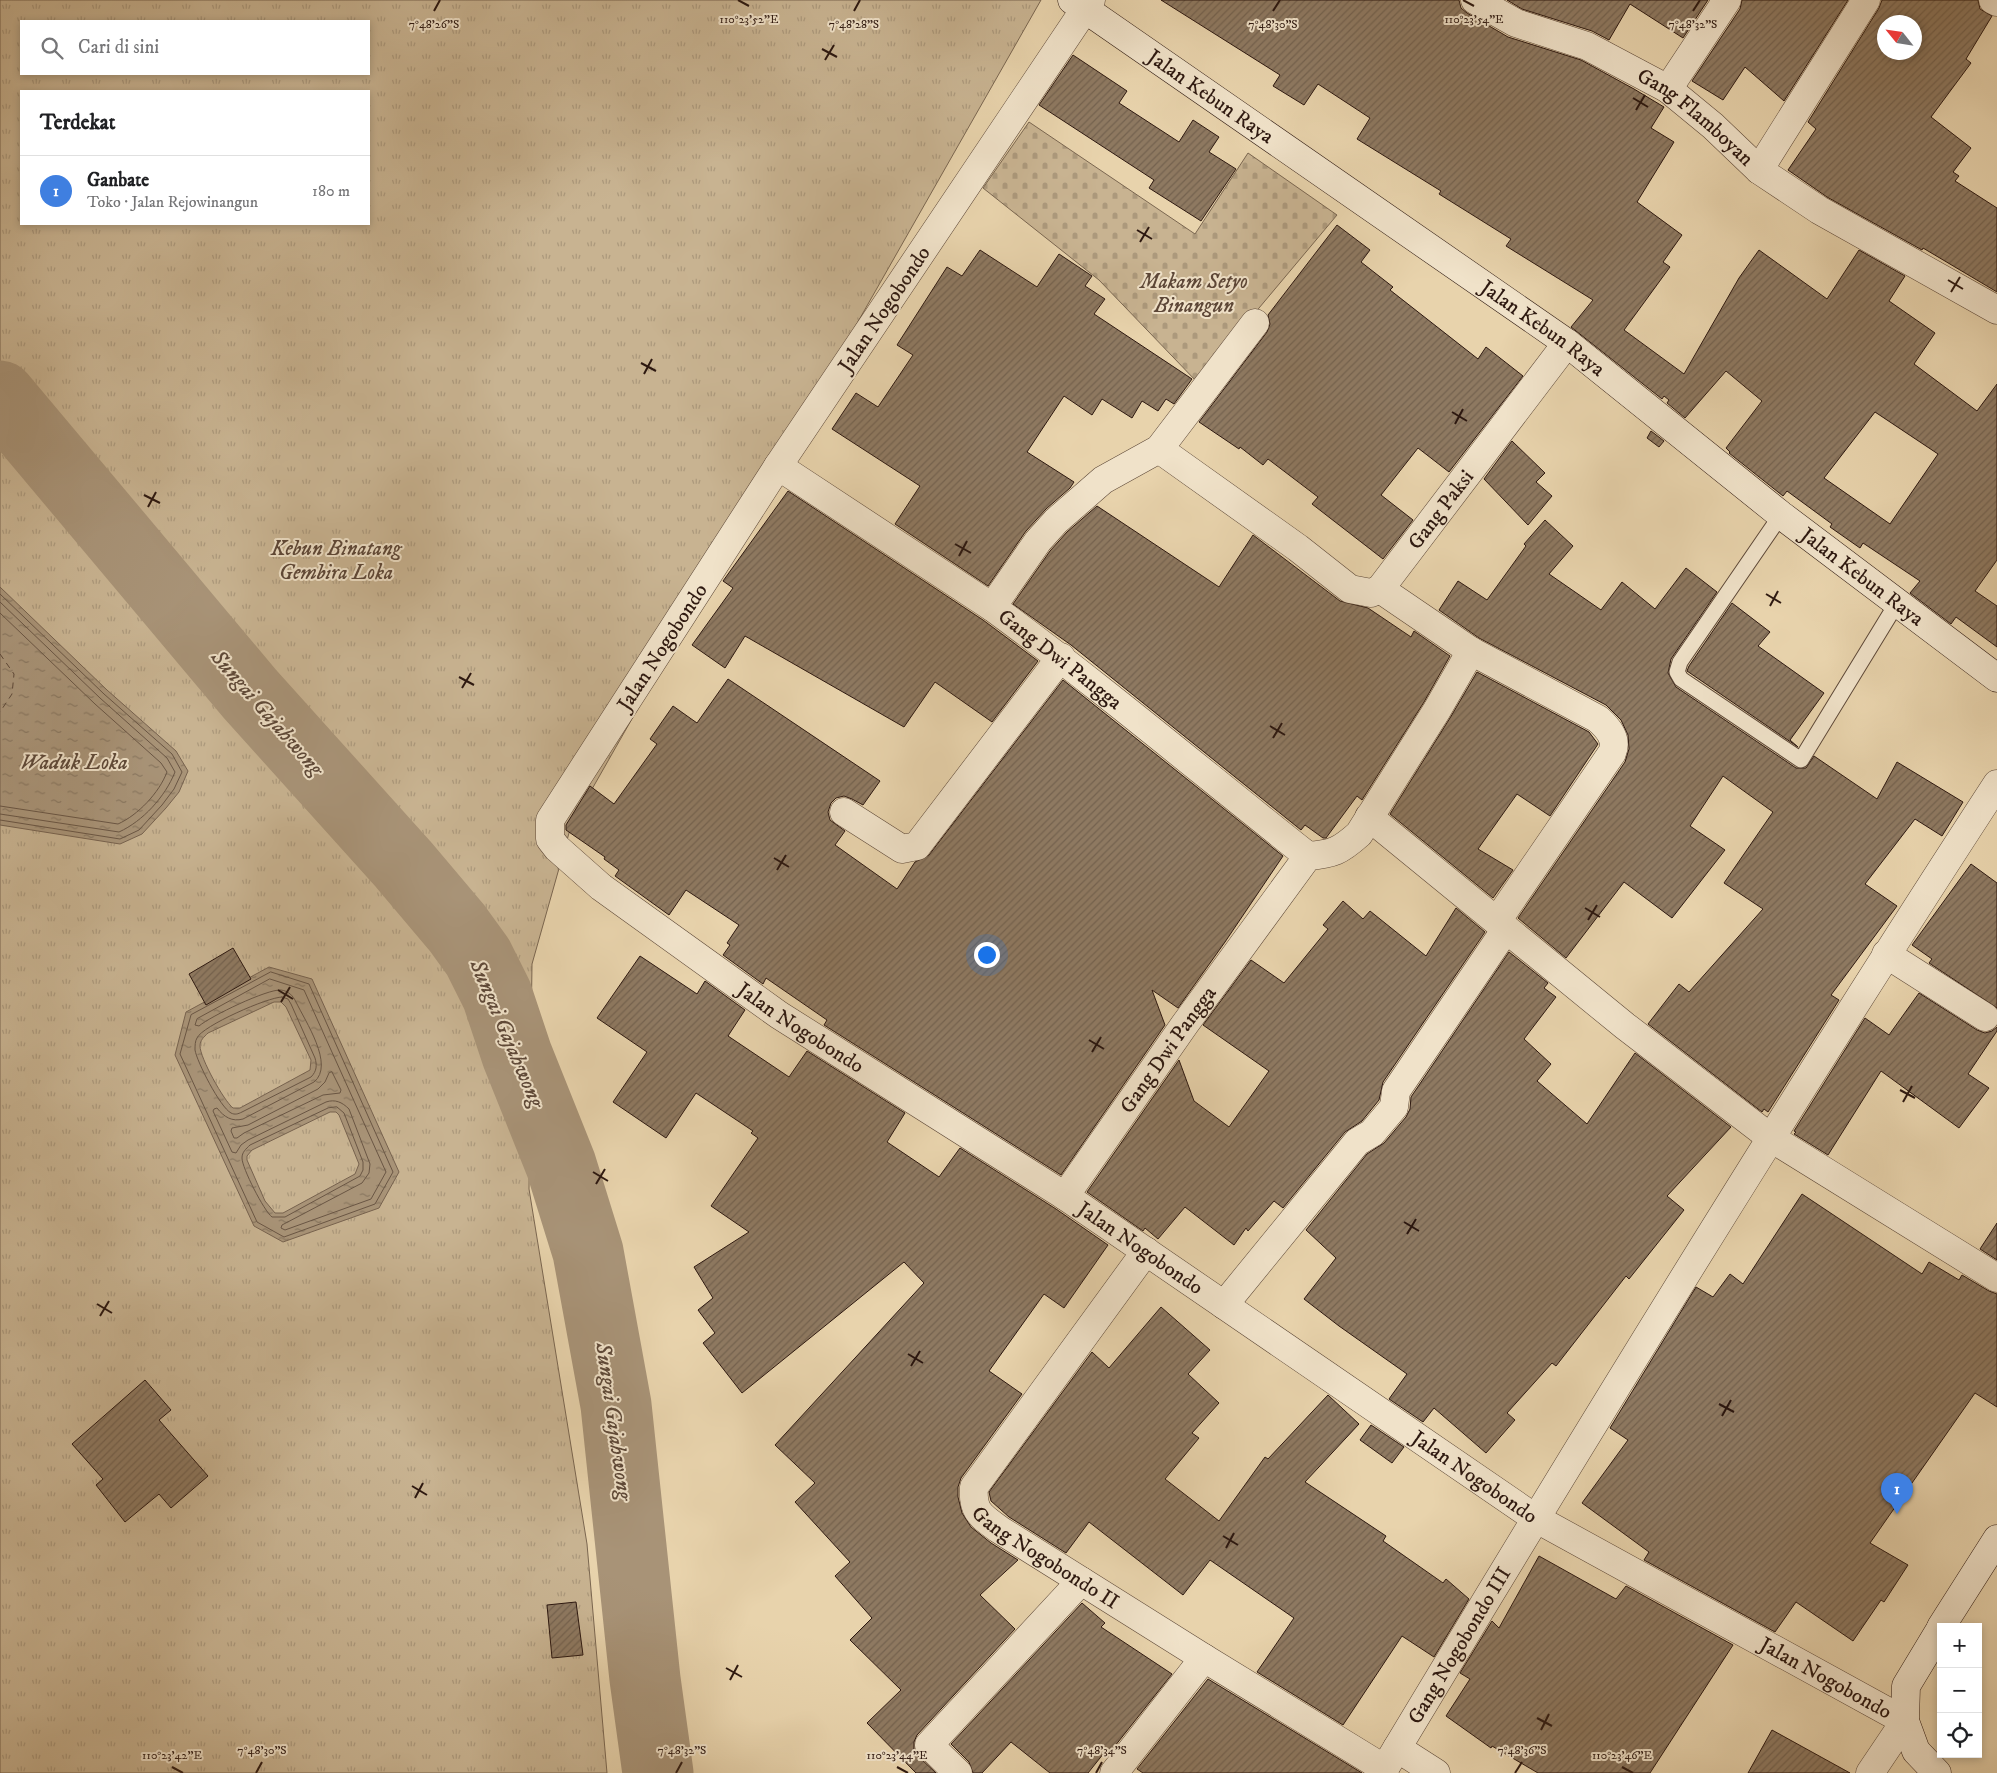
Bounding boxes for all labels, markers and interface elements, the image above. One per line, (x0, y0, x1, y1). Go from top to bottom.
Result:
text: 110°23'52"E (720, 12, 779, 27)
text: 110°23'54"E (1444, 12, 1504, 27)
north arrow (1877, 15, 1922, 60)
text: 7°48'26"S (409, 17, 459, 32)
text: 7°48'28"S (829, 17, 879, 32)
text: 7°48'30"S (1248, 17, 1298, 32)
text: 7°48'32"S (1669, 17, 1717, 32)
search box (20, 20, 370, 75)
icon: search (38, 34, 66, 62)
text: Cari di sini (78, 36, 159, 59)
street label: Jalan Kebun Raya (1140, 43, 1279, 150)
street label: Gang Flamboyan (1632, 63, 1759, 172)
text: Terdekat (40, 110, 115, 136)
text: Ganbate (87, 169, 149, 192)
text: 1 (53, 181, 59, 201)
text: 180 m (312, 181, 350, 201)
text: Toko · Jalan Rejowinangun (87, 192, 258, 212)
street label: Jalan Nogobondo (832, 241, 937, 379)
park label: Makam Setyo Binangun (1138, 269, 1248, 319)
street label: Jalan Kebun Raya (1473, 274, 1610, 383)
street label: Gang Paksi (1403, 465, 1480, 555)
street label: Jalan Kebun Raya (1793, 521, 1929, 632)
park label: Kebun Binatang Gembira Loka (270, 536, 403, 586)
street label: Jalan Nogobondo (611, 579, 714, 718)
street label: Gang Dwi Pangga (992, 604, 1127, 716)
water label: Sungai Gajahwong (204, 644, 330, 783)
water label: Waduk Loka (20, 749, 128, 776)
your location (974, 942, 1000, 968)
water label: Sungai Gajahwong (463, 954, 551, 1114)
street label: Jalan Nogobondo (730, 976, 869, 1080)
street label: Gang Dwi Pangga (1115, 981, 1222, 1119)
street label: Jalan Nogobondo (1071, 1195, 1208, 1301)
water label: Sungai Gajahwong (589, 1340, 638, 1504)
street label: Jalan Nogobondo (1405, 1424, 1542, 1530)
pin: 1 (1881, 1473, 1913, 1514)
street label: Gang Nogobondo II (965, 1501, 1123, 1615)
street label: Gang Nogobondo III (1402, 1563, 1517, 1729)
map controls (1937, 1623, 1982, 1758)
button: + (1937, 1623, 1982, 1668)
street label: Jalan Nogobondo (1753, 1631, 1896, 1725)
button: − (1937, 1668, 1982, 1713)
button: locate (1937, 1713, 1982, 1758)
text: 7°48'30"S (237, 1743, 287, 1758)
text: 7°48'32"S (658, 1743, 706, 1758)
text: 7°48'34"S (1077, 1743, 1127, 1758)
text: 7°48'36"S (1497, 1743, 1547, 1758)
text: 110°23'42"E (142, 1748, 202, 1763)
text: 110°23'44"E (867, 1748, 928, 1763)
text: 110°23'46"E (1592, 1748, 1653, 1763)

